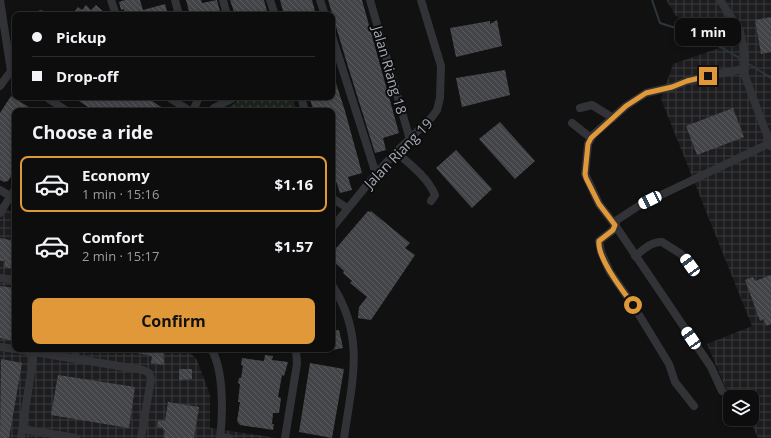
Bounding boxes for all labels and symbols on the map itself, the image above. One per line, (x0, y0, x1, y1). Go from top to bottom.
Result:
callout: 1 min (675, 18, 741, 46)
street label: Jalan Riang 18 (368, 22, 412, 116)
route end (699, 67, 717, 85)
street label: Jalan Riang 19 (358, 114, 436, 194)
car (637, 189, 663, 211)
car (678, 252, 702, 278)
route start (624, 296, 642, 314)
car (679, 325, 703, 351)

